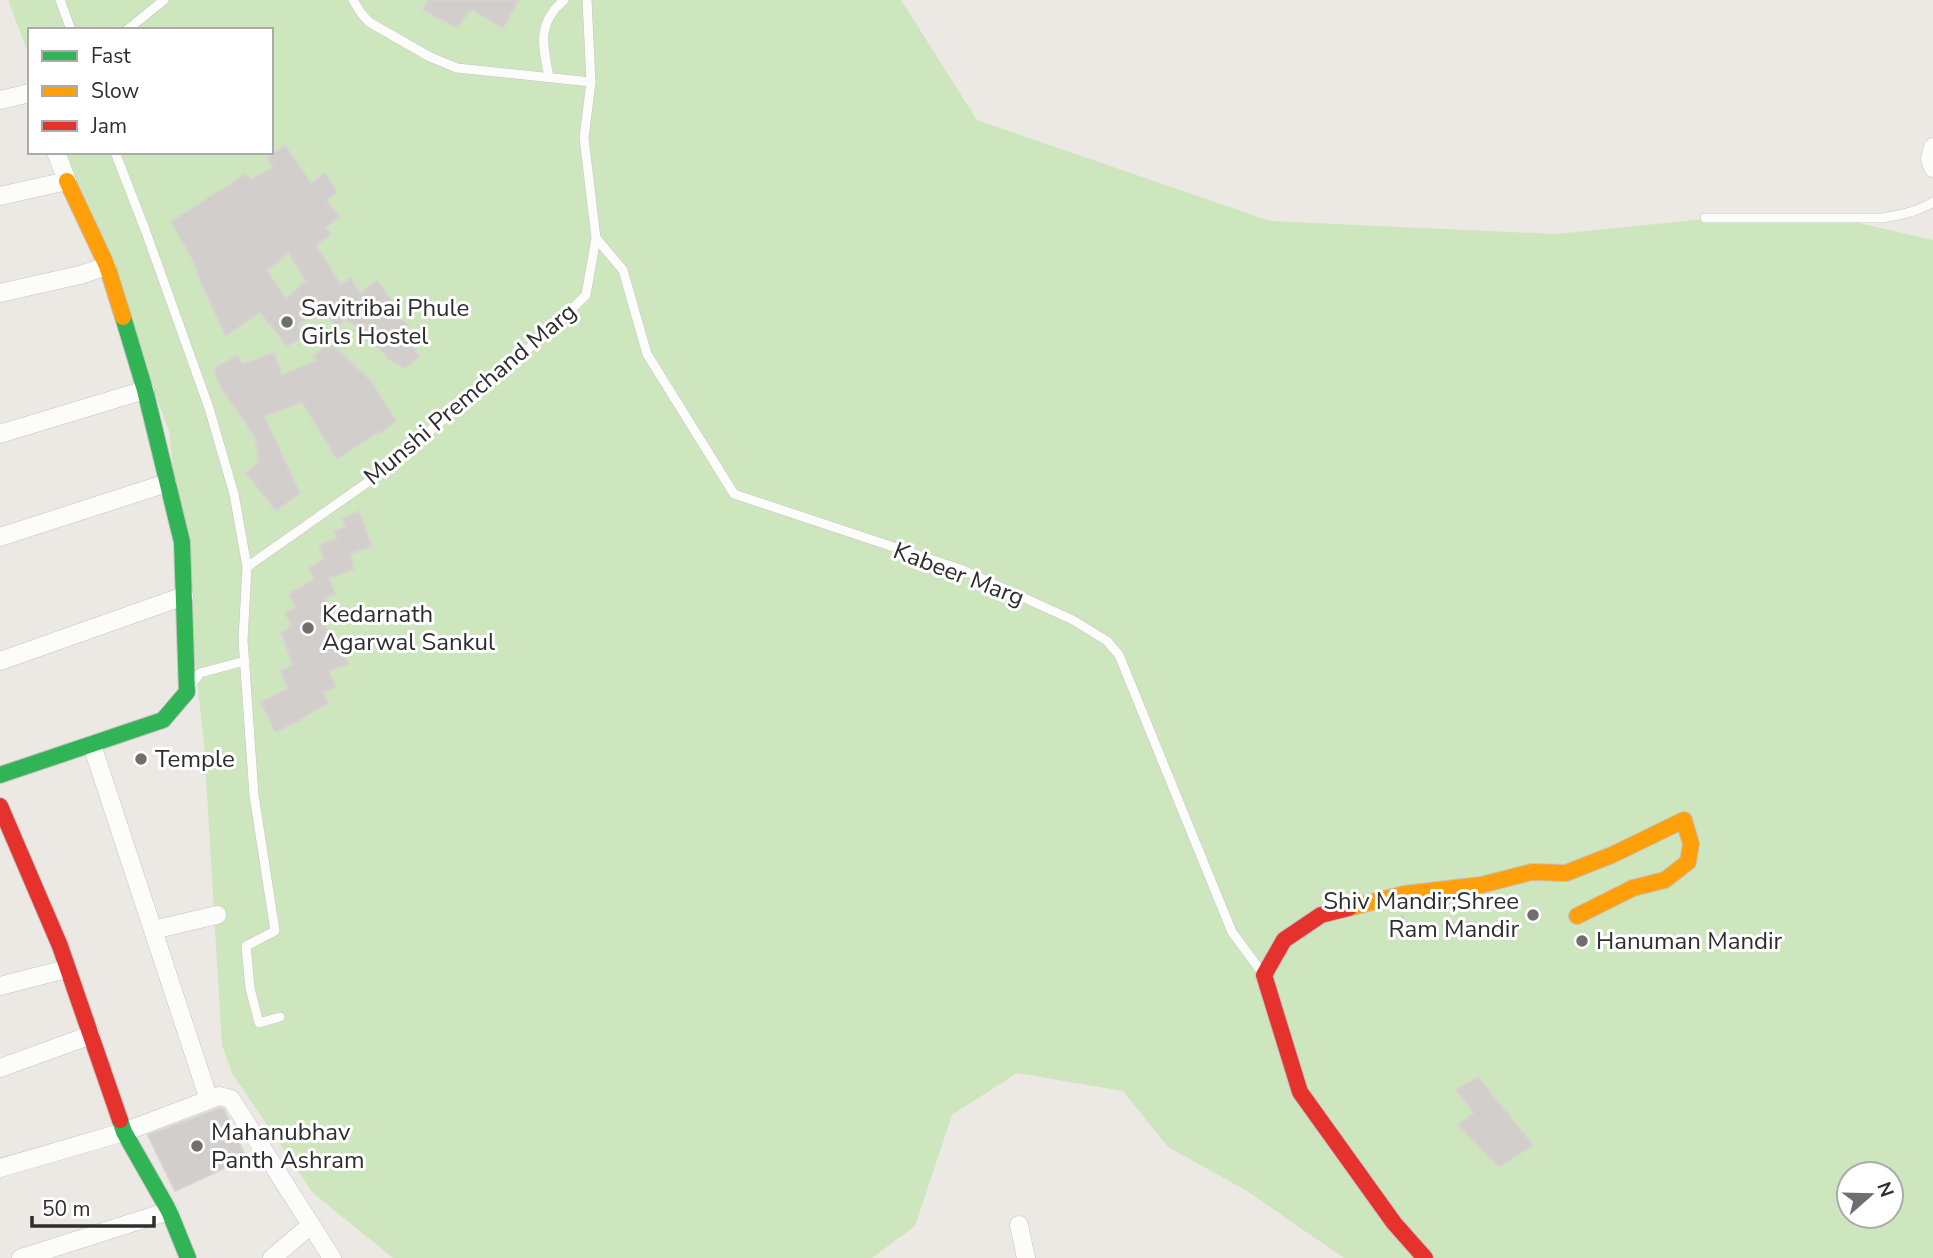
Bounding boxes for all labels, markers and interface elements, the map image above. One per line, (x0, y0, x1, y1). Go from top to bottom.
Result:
legend (28, 28, 273, 154)
text: Fast (91, 42, 131, 70)
text: Slow (91, 77, 140, 105)
text: Jam (90, 112, 127, 140)
place label: Savitribai Phule Girls Hostel (301, 292, 469, 352)
street label: Munshi Premchand Marg (357, 296, 583, 492)
marker: Savitribai Phule Girls Hostel (279, 314, 295, 330)
street label: Kabeer Marg (889, 534, 1029, 614)
place label: Kedarnath Agarwal Sankul (322, 598, 495, 658)
marker: Kedarnath Agarwal Sankul (300, 620, 316, 636)
place label: Temple (155, 743, 235, 775)
marker: Temple (133, 751, 149, 767)
place label: Shiv Mandir;Shree Ram Mandir (1323, 885, 1519, 945)
marker: Shiv Mandir;Shree Ram Mandir (1525, 907, 1541, 923)
place label: Hanuman Mandir (1596, 925, 1783, 957)
marker: Hanuman Mandir (1574, 933, 1590, 949)
place label: Mahanubhav Panth Ashram (211, 1116, 364, 1176)
marker: Mahanubhav Panth Ashram (189, 1138, 205, 1154)
north arrow (1835, 1160, 1905, 1230)
text: N (1870, 1178, 1900, 1201)
scale bar (32, 1184, 154, 1228)
text: 50 m (42, 1195, 91, 1223)

